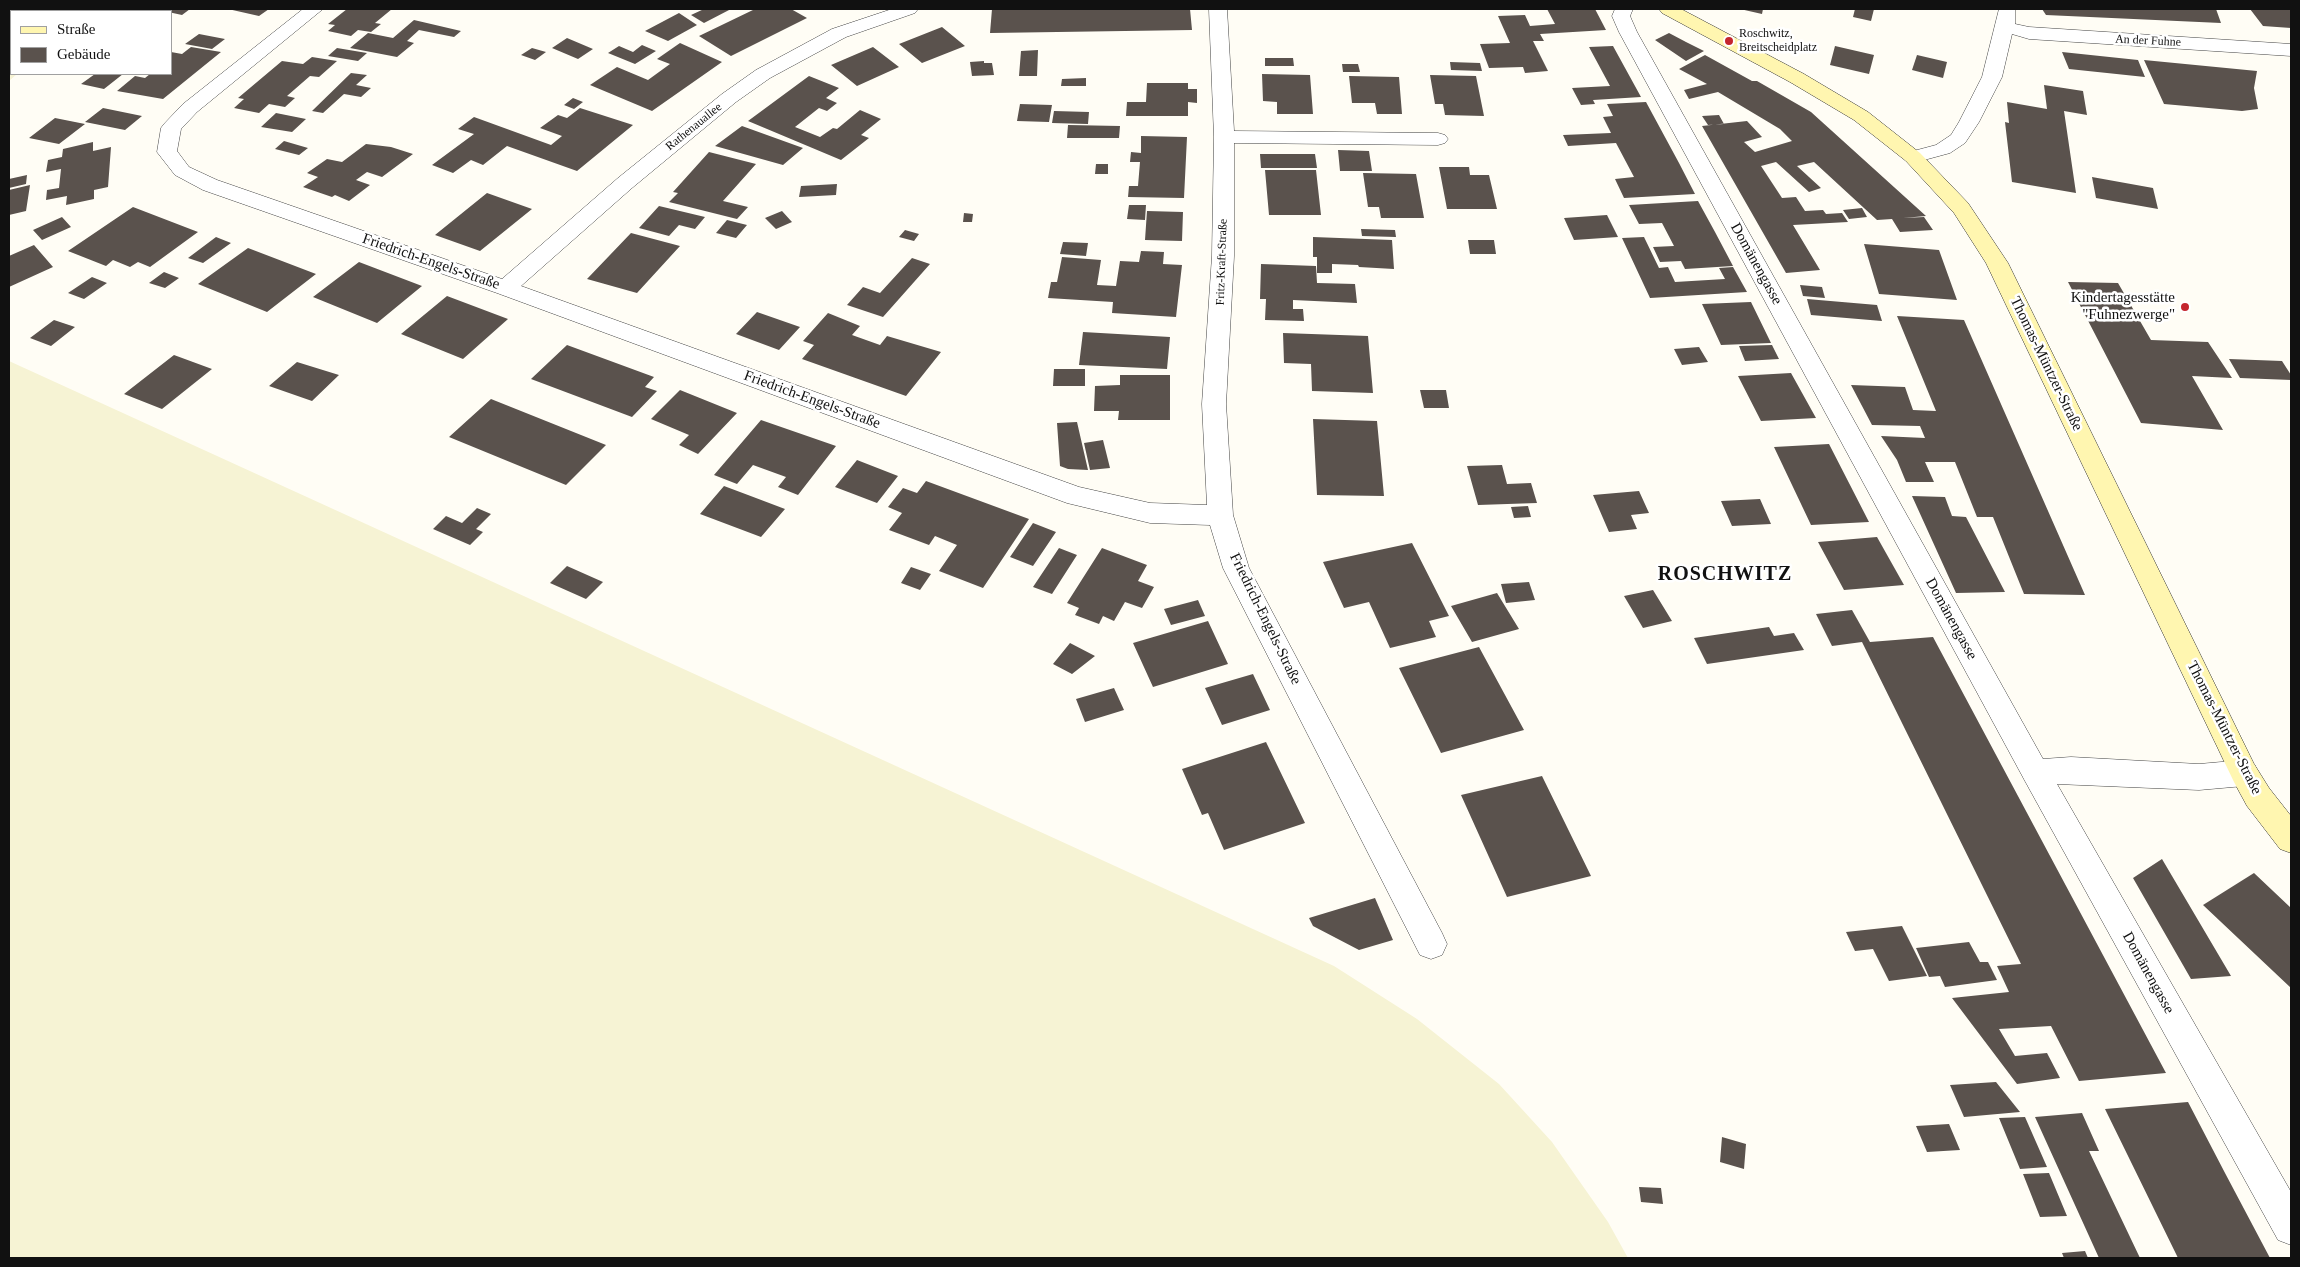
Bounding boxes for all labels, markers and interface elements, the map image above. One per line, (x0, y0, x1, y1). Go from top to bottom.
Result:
legend (10, 10, 172, 75)
text: Straße (57, 21, 95, 37)
place label: Roschwitz, Breitscheidplatz (1739, 27, 1817, 55)
street label: An der Fuhne (2115, 32, 2181, 50)
marker: Roschwitz, Breitscheidplatz (1723, 35, 1735, 47)
text: Gebäude (57, 46, 110, 62)
street label: Rathenauallee (663, 100, 725, 154)
street label: Fritz-Kraft-Straße (1213, 218, 1231, 306)
street label: Domänengasse (1726, 220, 1786, 308)
street label: Friedrich-Engels-Straße (360, 230, 502, 294)
place label: Kindertagesstätte "Fuhnezwerge" (2071, 289, 2175, 324)
street label: Thomas-Müntzer-Straße (2006, 294, 2086, 434)
marker: Kindertagesstätte "Fuhnezwerge" (2179, 301, 2191, 313)
street label: Friedrich-Engels-Straße (741, 367, 883, 433)
street label: Friedrich-Engels-Straße (1225, 550, 1305, 688)
district label: ROSCHWITZ (1657, 563, 1793, 587)
street label: Domänengasse (1921, 575, 1981, 663)
street label: Thomas-Müntzer-Straße (2183, 658, 2265, 798)
street label: Domänengasse (2118, 929, 2178, 1017)

